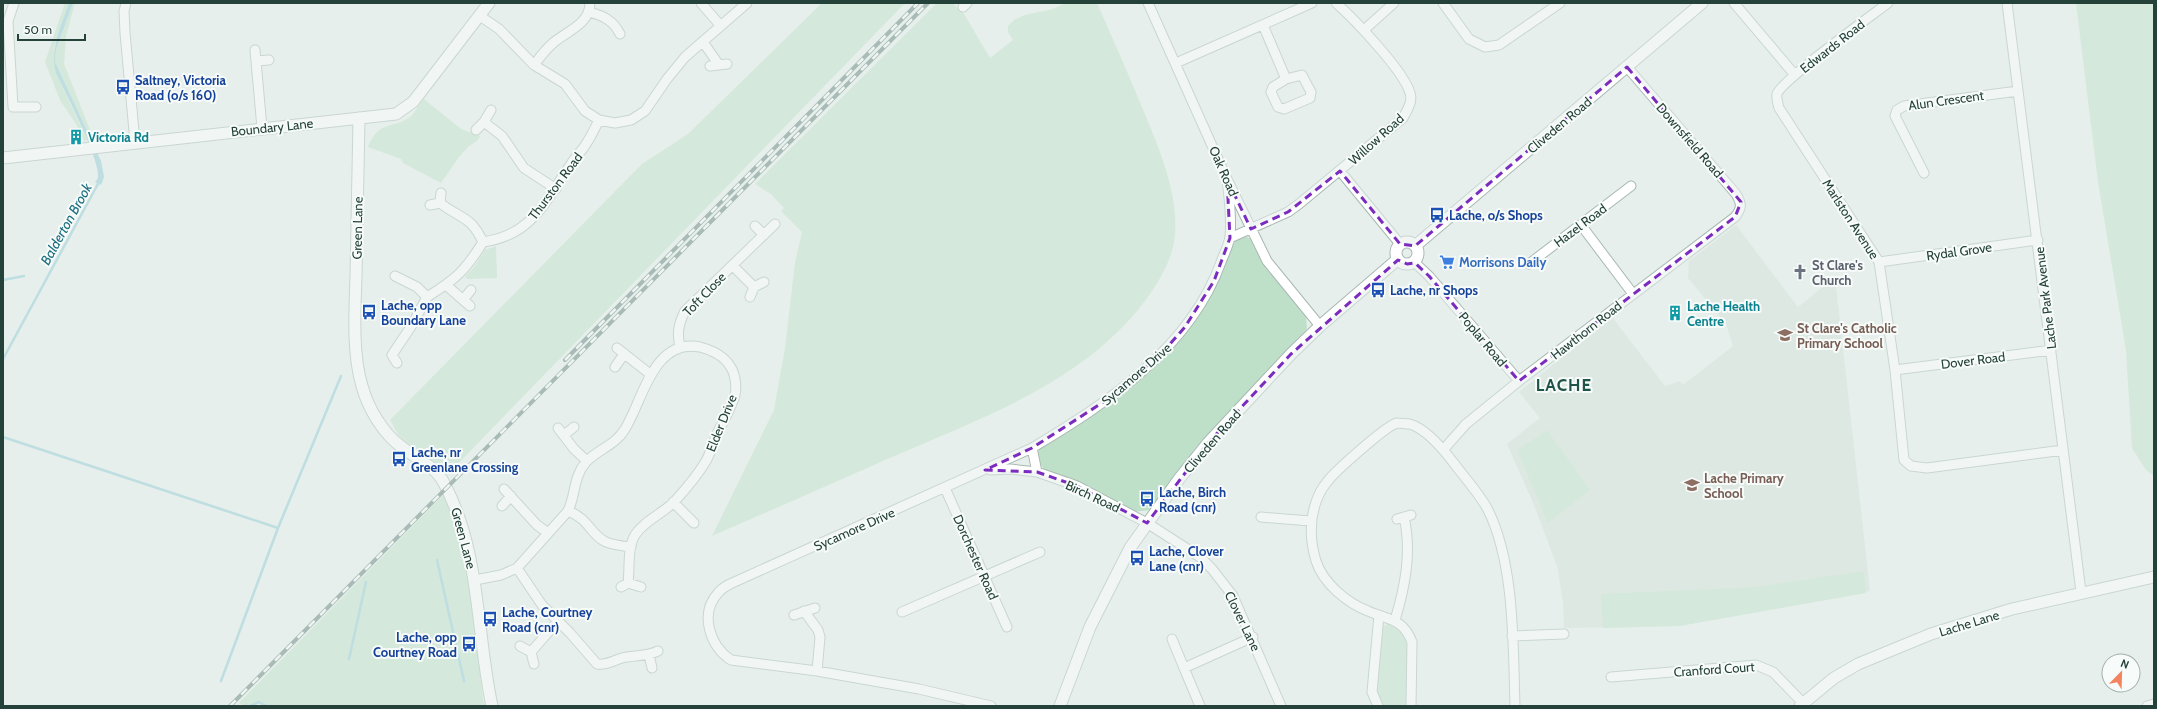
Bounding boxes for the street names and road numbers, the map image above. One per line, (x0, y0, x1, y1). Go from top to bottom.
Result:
street label: Edwards Road (1797, 16, 1867, 76)
street label: Alun Crescent (1907, 87, 1985, 113)
street label: Cliveden Road (1524, 93, 1594, 157)
street label: Downsfield Road (1653, 99, 1727, 181)
street label: Willow Road (1345, 110, 1407, 168)
street label: Boundary Lane (230, 115, 314, 139)
street label: Oak Road (1206, 143, 1242, 199)
street label: Thurston Road (525, 149, 585, 223)
street label: Marlston Avenue (1819, 176, 1883, 262)
street label: Green Lane (348, 196, 366, 260)
street label: Hazel Road (1550, 200, 1610, 250)
street label: Rydal Grove (1925, 238, 1993, 264)
street label: Lache Park Avenue (2031, 246, 2059, 350)
street label: Toft Close (679, 268, 729, 319)
street label: Hawthorn Road (1547, 297, 1625, 363)
street label: Poplar Road (1456, 309, 1510, 369)
street label: Sycamore Drive (1098, 339, 1174, 409)
street label: Dover Road (1940, 348, 2006, 372)
street label: Elder Drive (702, 392, 740, 454)
street label: Cliveden Road (1180, 406, 1244, 476)
street label: Birch Road (1063, 476, 1123, 516)
street label: Sycamore Drive (811, 504, 897, 554)
street label: Green Lane (448, 506, 480, 571)
street label: Dorchester Road (950, 512, 1002, 602)
street label: Clover Lane (1222, 588, 1265, 654)
street label: Lache Lane (1937, 606, 2001, 640)
street label: Cranford Court (1673, 658, 1756, 680)

